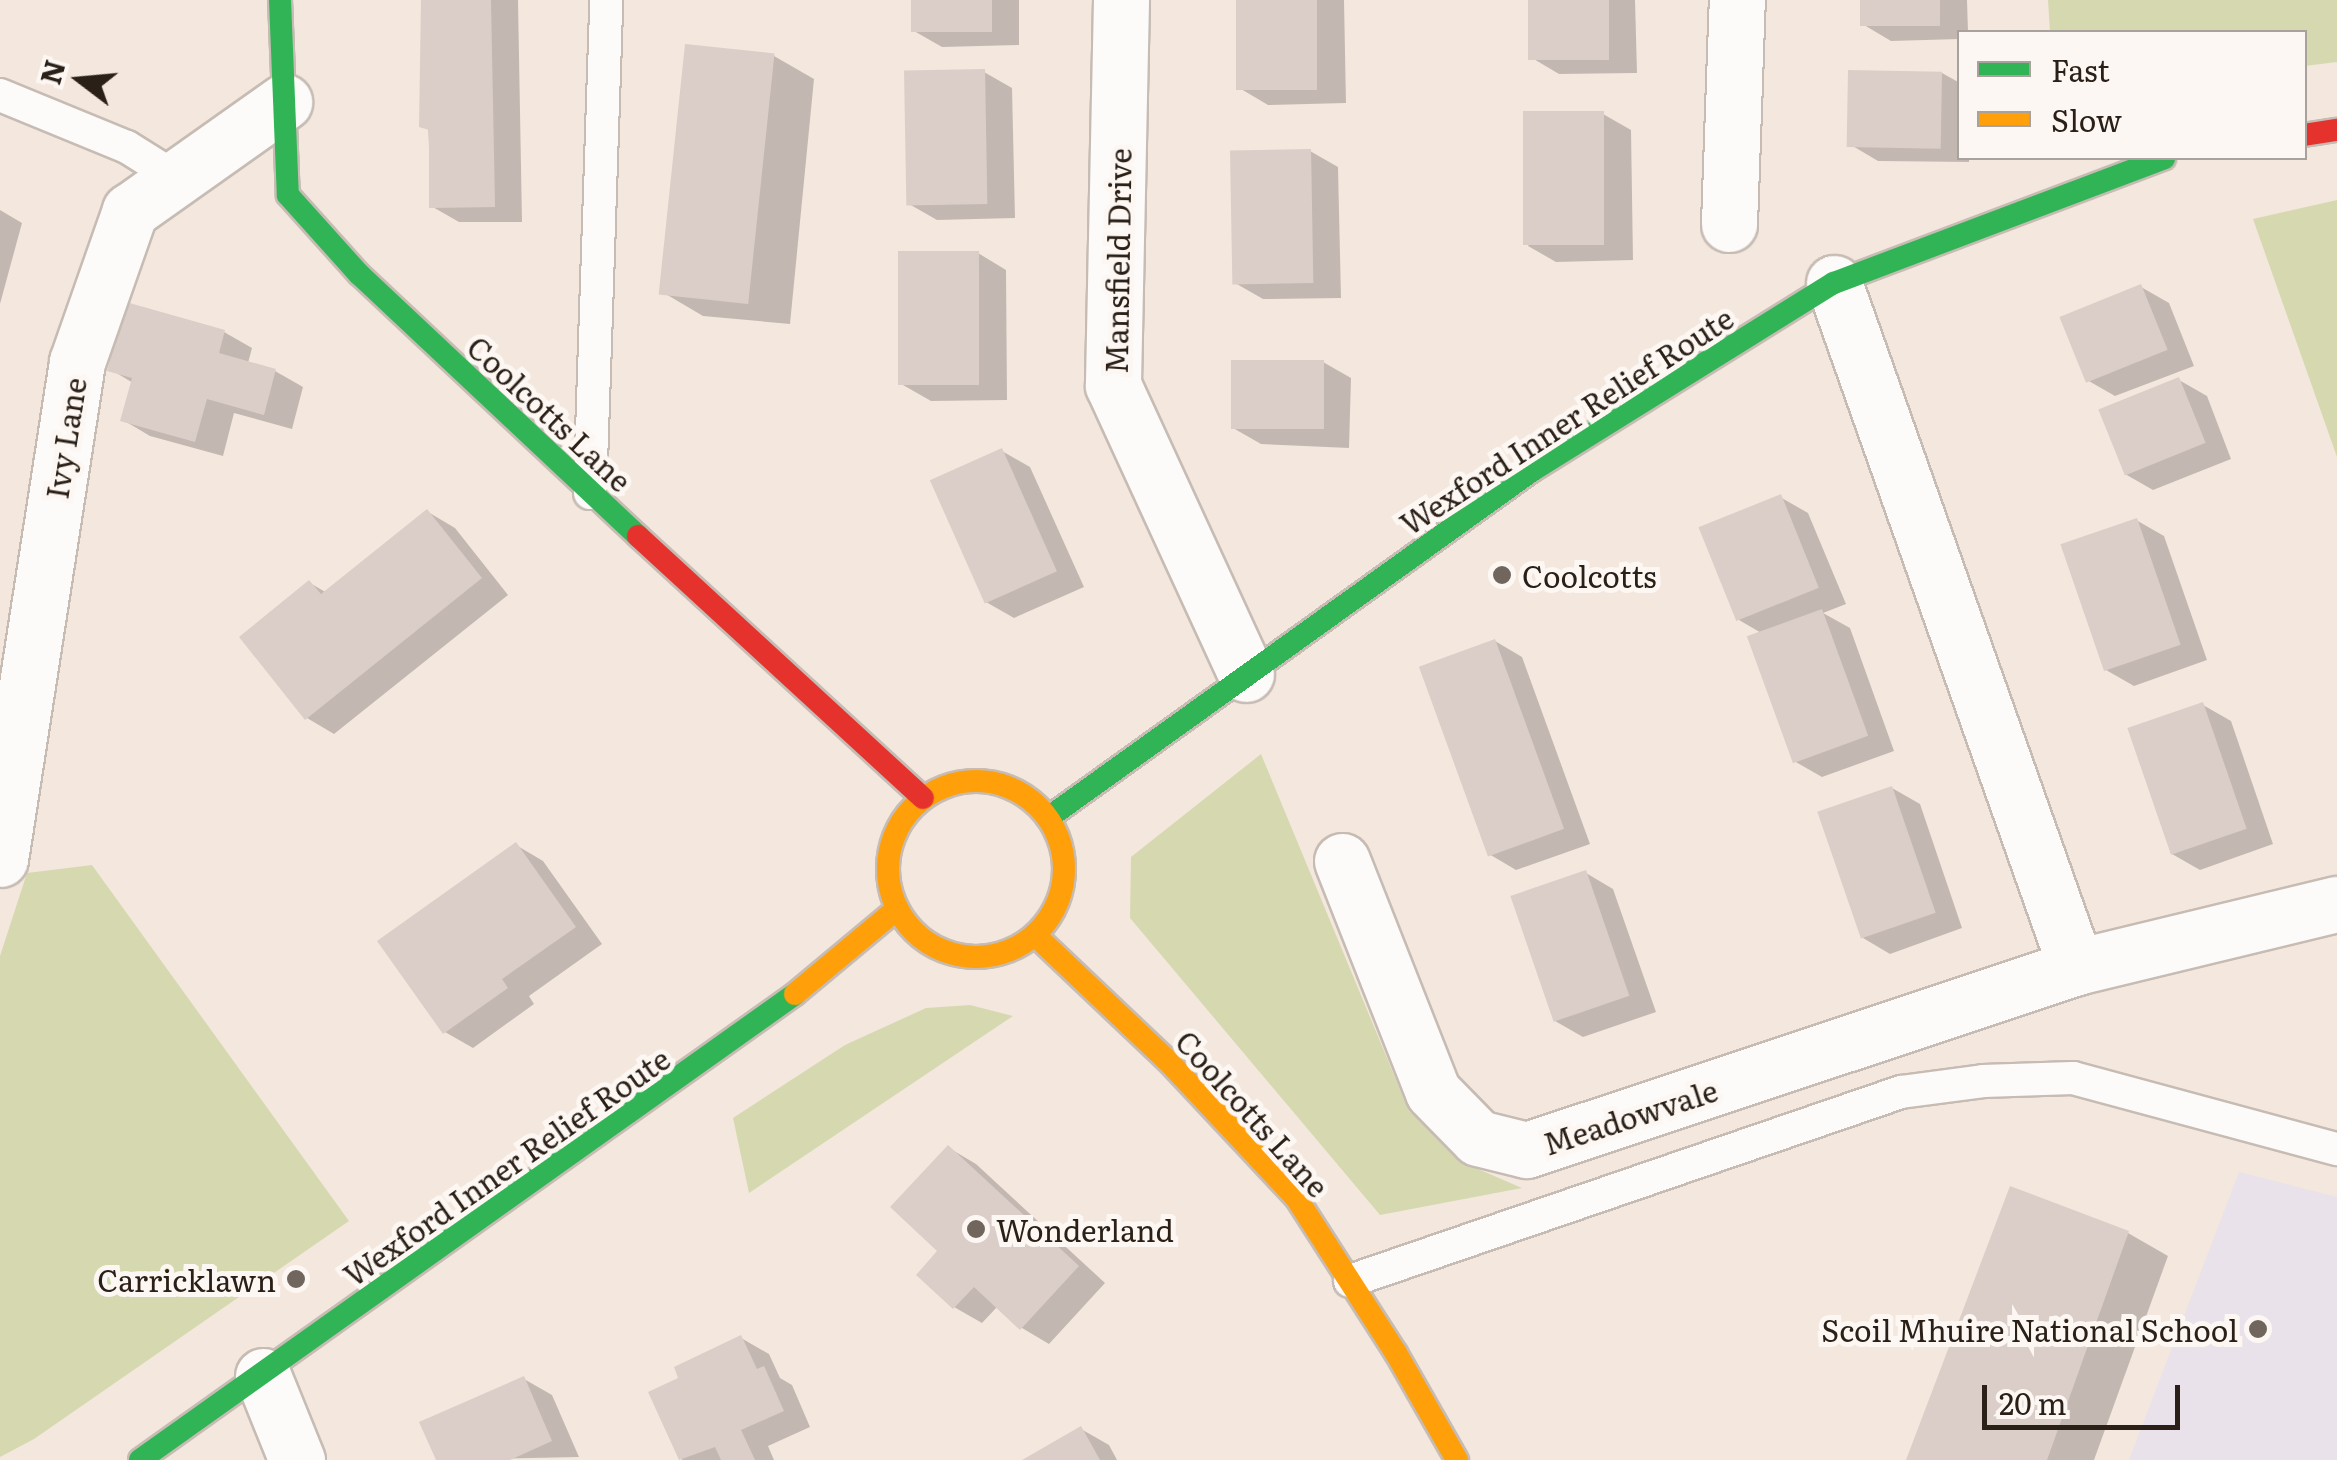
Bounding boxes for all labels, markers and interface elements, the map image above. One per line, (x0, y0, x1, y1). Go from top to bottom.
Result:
north arrow (30, 30, 130, 130)
legend (1957, 30, 2307, 160)
text: Fast (2051, 47, 2110, 91)
text: N (28, 55, 75, 89)
text: Slow (2051, 97, 2122, 141)
street label: Mansfield Drive (1097, 148, 1137, 374)
street label: Wexford Inner Relief Route (1393, 299, 1739, 541)
street label: Coolcotts Lane (461, 328, 639, 498)
street label: Ivy Lane (38, 375, 92, 501)
place label: Coolcotts (1522, 557, 1657, 593)
marker: Coolcotts (1491, 564, 1513, 586)
street label: Coolcotts Lane (1169, 1023, 1337, 1203)
street label: Wexford Inner Relief Route (336, 1040, 676, 1292)
street label: Meadowvale (1538, 1071, 1722, 1161)
place label: Wonderland (996, 1211, 1174, 1247)
marker: Wonderland (965, 1218, 987, 1240)
place label: Carricklawn (97, 1261, 276, 1297)
marker: Carricklawn (285, 1268, 307, 1290)
place label: Scoil Mhuire National School (1821, 1311, 2238, 1347)
marker: Scoil Mhuire National School (2247, 1318, 2269, 1340)
scale bar (1987, 1365, 2184, 1427)
text: 20 m (1999, 1380, 2067, 1424)

